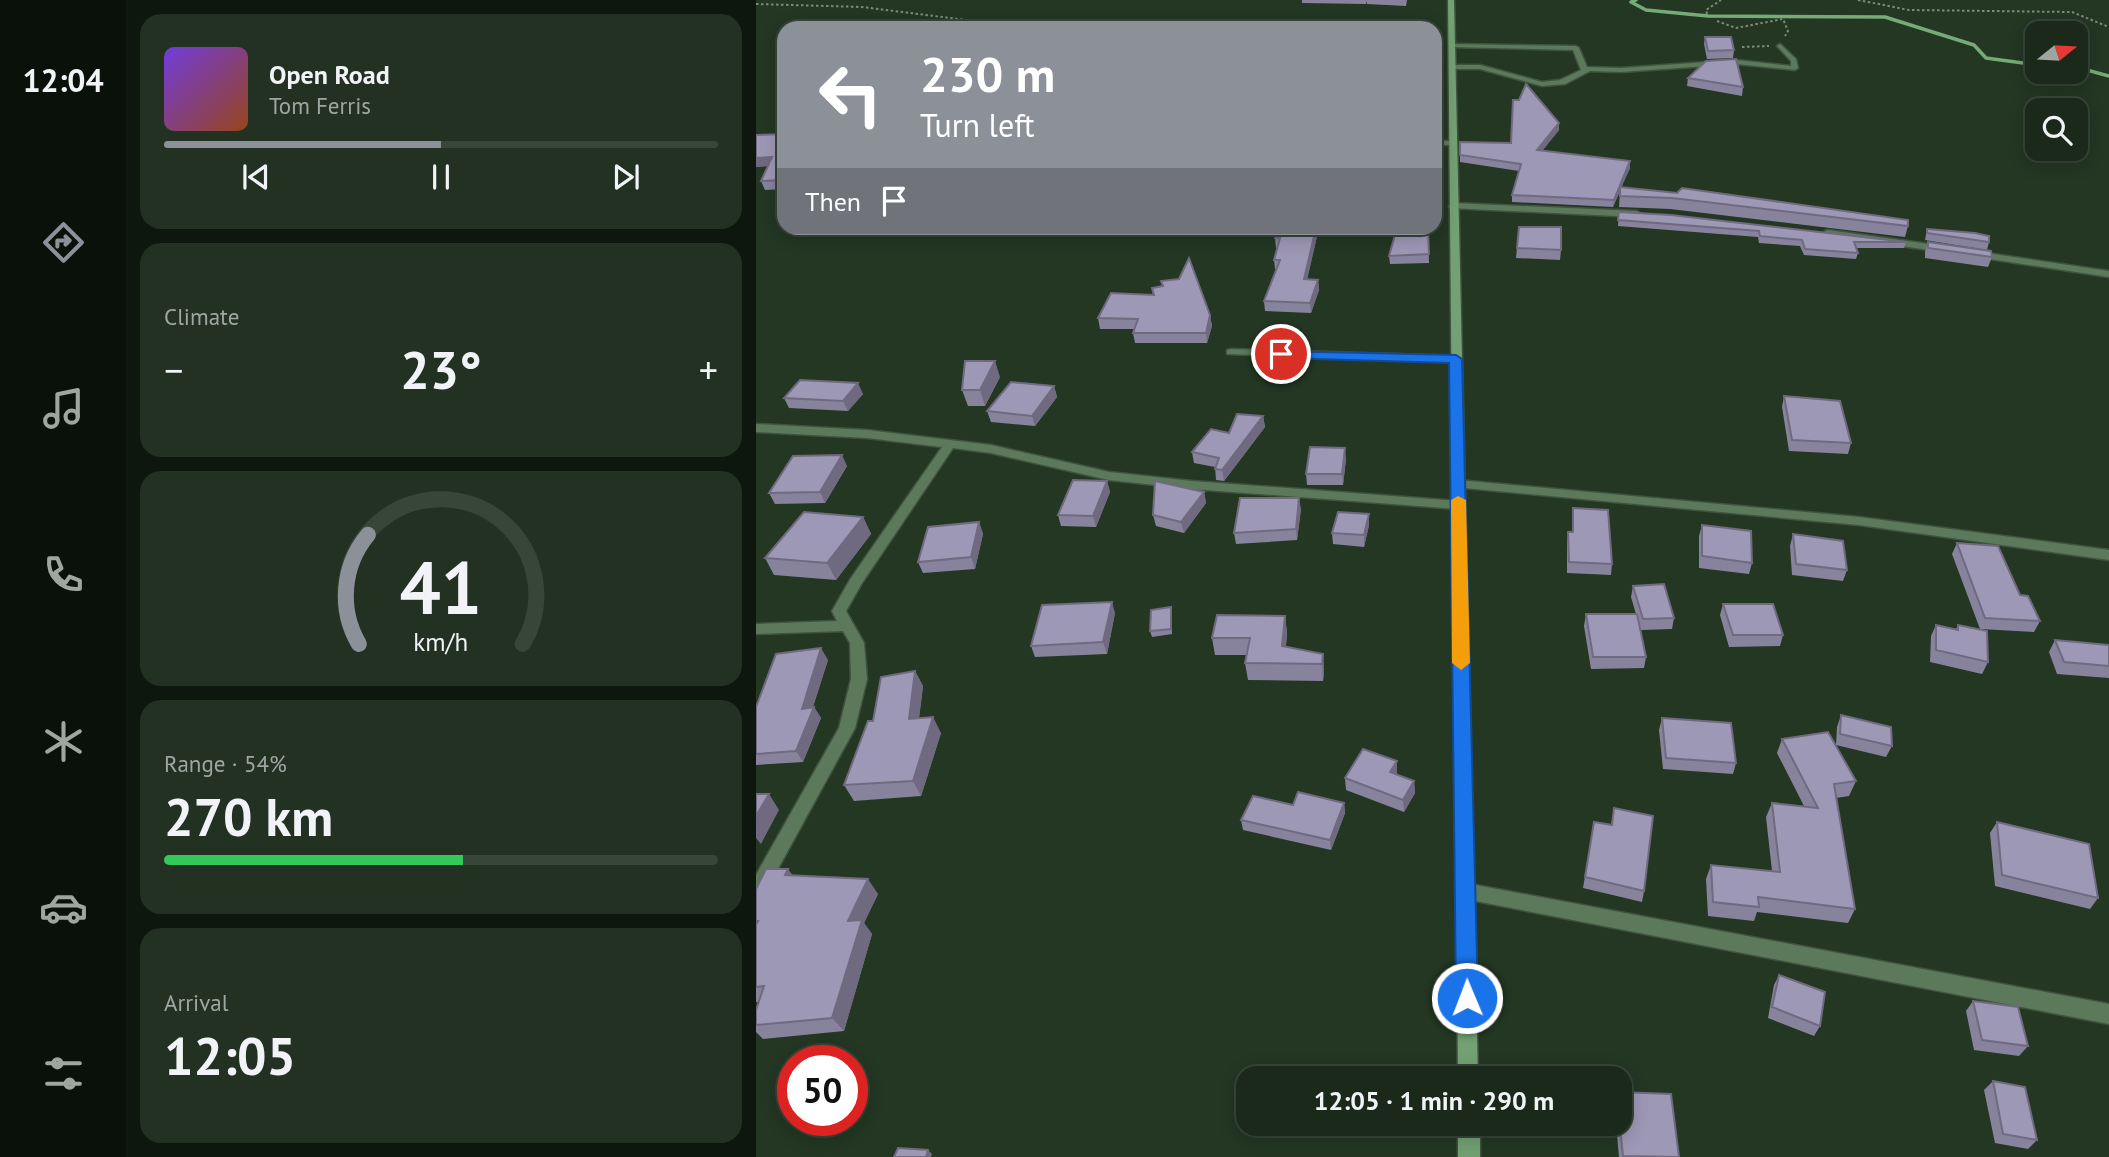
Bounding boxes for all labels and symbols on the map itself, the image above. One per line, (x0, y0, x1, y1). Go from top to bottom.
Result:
north arrow (2025, 21, 2088, 84)
pin (1251, 324, 1311, 384)
position arrow (1430, 961, 1504, 1035)
speed limit sign: 50 (777, 1045, 868, 1136)

